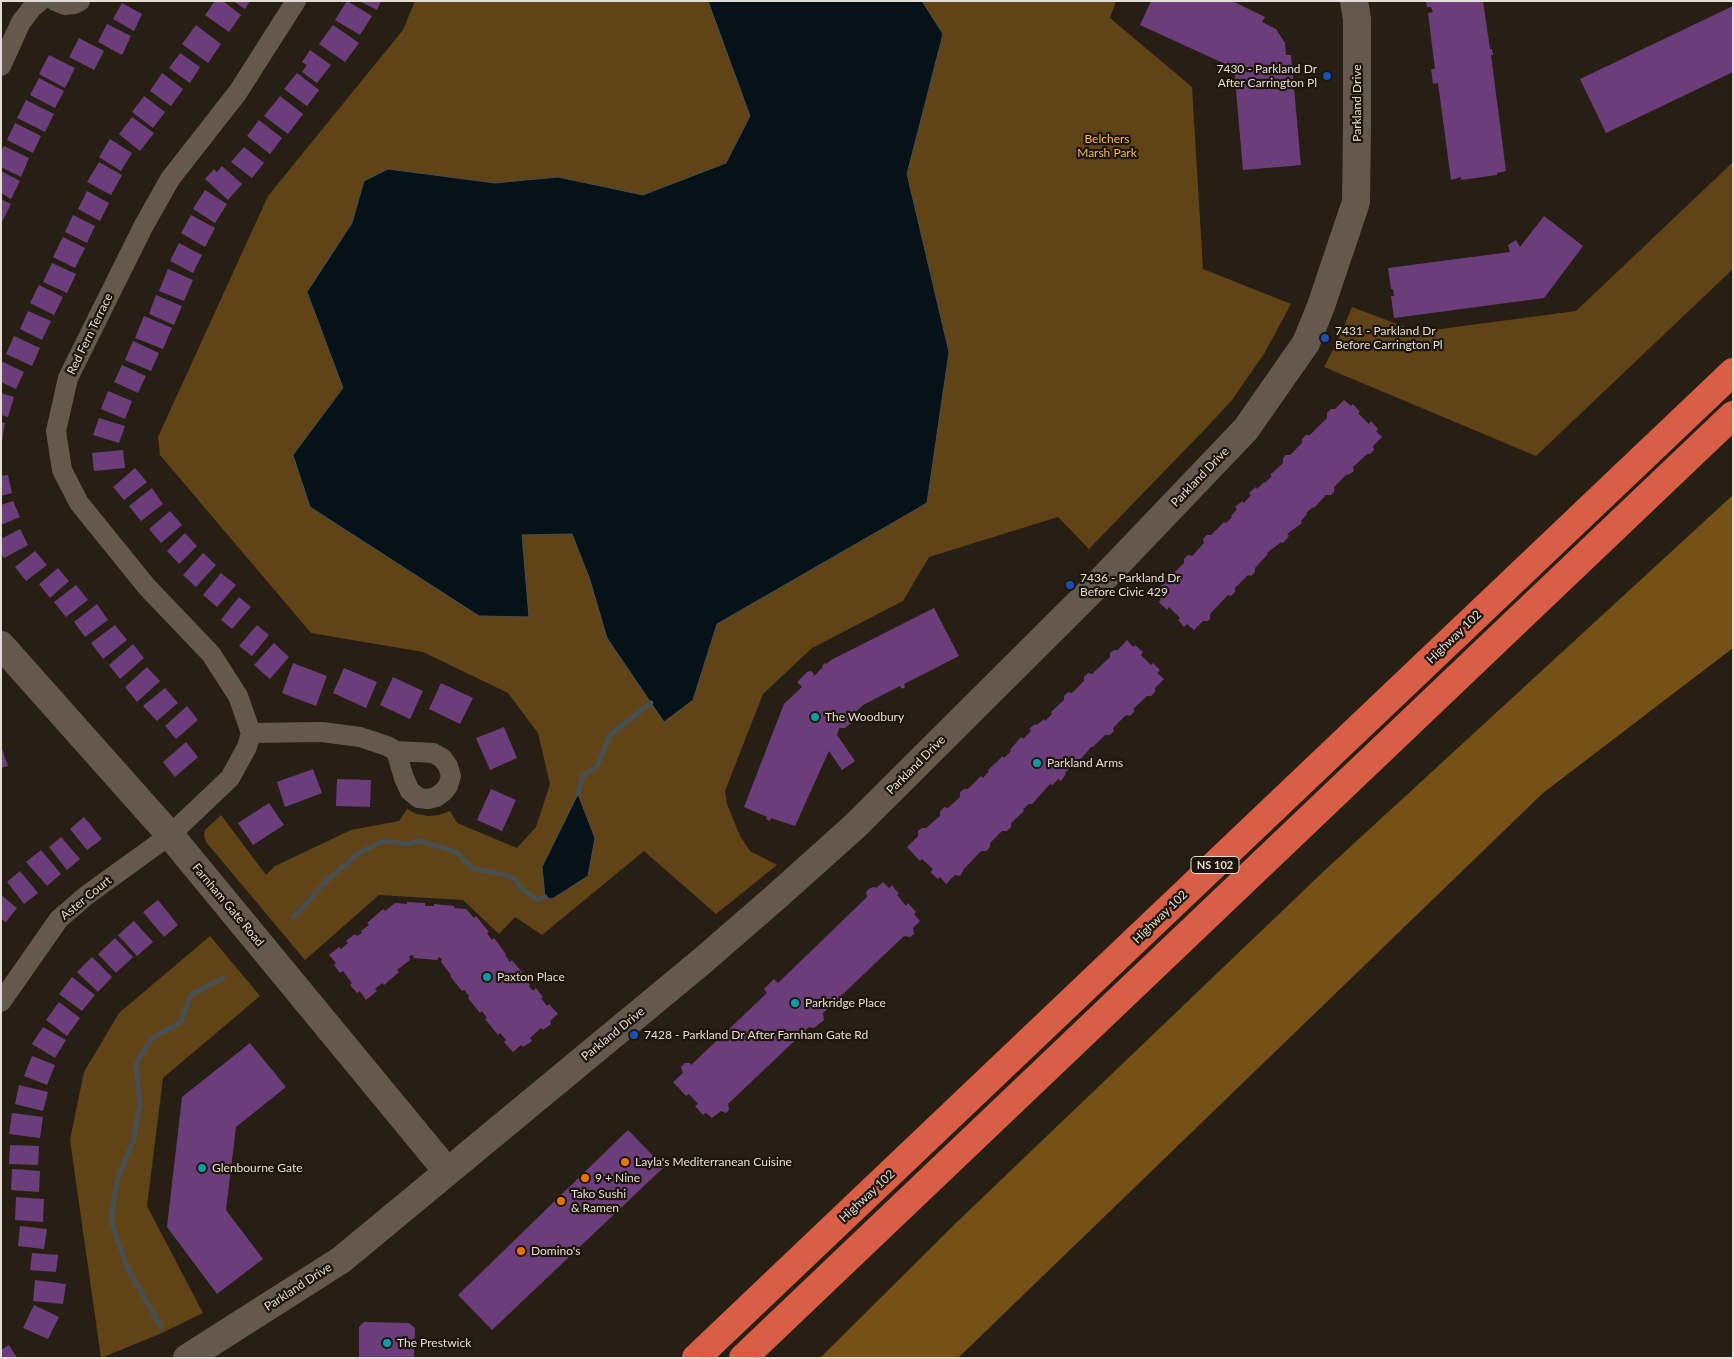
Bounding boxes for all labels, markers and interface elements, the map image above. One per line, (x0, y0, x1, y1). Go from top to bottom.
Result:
place label: 7430 - Parkland Dr After Carrington Pl (1216, 62, 1317, 90)
street label: Parkland Drive (1350, 64, 1364, 142)
marker: 7430 - Parkland Dr After Carrington Pl (1321, 70, 1333, 82)
park label: Belchers Marsh Park (1077, 132, 1137, 160)
street label: Red Fern Terrace (64, 291, 116, 377)
place label: 7431 - Parkland Dr Before Carrington Pl (1335, 324, 1443, 352)
marker: 7431 - Parkland Dr Before Carrington Pl (1319, 332, 1331, 344)
street label: Parkland Drive (1168, 444, 1232, 510)
place label: 7436 - Parkland Dr Before Civic 429 (1080, 571, 1181, 599)
marker: 7436 - Parkland Dr Before Civic 429 (1064, 579, 1076, 591)
street label: Highway 102 (1424, 607, 1484, 667)
place label: The Woodbury (825, 710, 904, 724)
marker: The Woodbury (809, 711, 821, 723)
street label: Parkland Drive (884, 733, 948, 797)
place label: Parkland Arms (1047, 756, 1123, 770)
marker: Parkland Arms (1031, 757, 1043, 769)
road number: NS 102 (1191, 856, 1239, 874)
street label: Farnham Gate Road (189, 861, 267, 949)
street label: Aster Court (58, 873, 114, 923)
street label: Highway 102 (1130, 887, 1190, 947)
place label: Paxton Place (497, 970, 565, 984)
marker: Paxton Place (481, 971, 493, 983)
place label: Parkridge Place (805, 996, 886, 1010)
marker: Parkridge Place (789, 997, 801, 1009)
street label: Parkland Drive (578, 1004, 648, 1064)
place label: 7428 - Parkland Dr After Farnham Gate Rd (644, 1028, 868, 1042)
marker: 7428 - Parkland Dr After Farnham Gate Rd (628, 1029, 640, 1041)
place label: Layla's Mediterranean Cuisine (635, 1155, 792, 1169)
marker: Layla's Mediterranean Cuisine (619, 1156, 631, 1168)
place label: Glenbourne Gate (212, 1161, 302, 1175)
marker: Glenbourne Gate (196, 1162, 208, 1174)
street label: Highway 102 (836, 1167, 898, 1225)
place label: 9 + Nine (595, 1171, 640, 1185)
marker: 9 + Nine (579, 1172, 591, 1184)
place label: Tako Sushi & Ramen (571, 1187, 626, 1215)
marker: Tako Sushi & Ramen (555, 1195, 567, 1207)
place label: Domino's (531, 1244, 580, 1258)
marker: Domino's (515, 1245, 527, 1257)
street label: Parkland Drive (262, 1260, 334, 1314)
place label: The Prestwick (397, 1336, 471, 1350)
marker: The Prestwick (381, 1337, 393, 1349)

